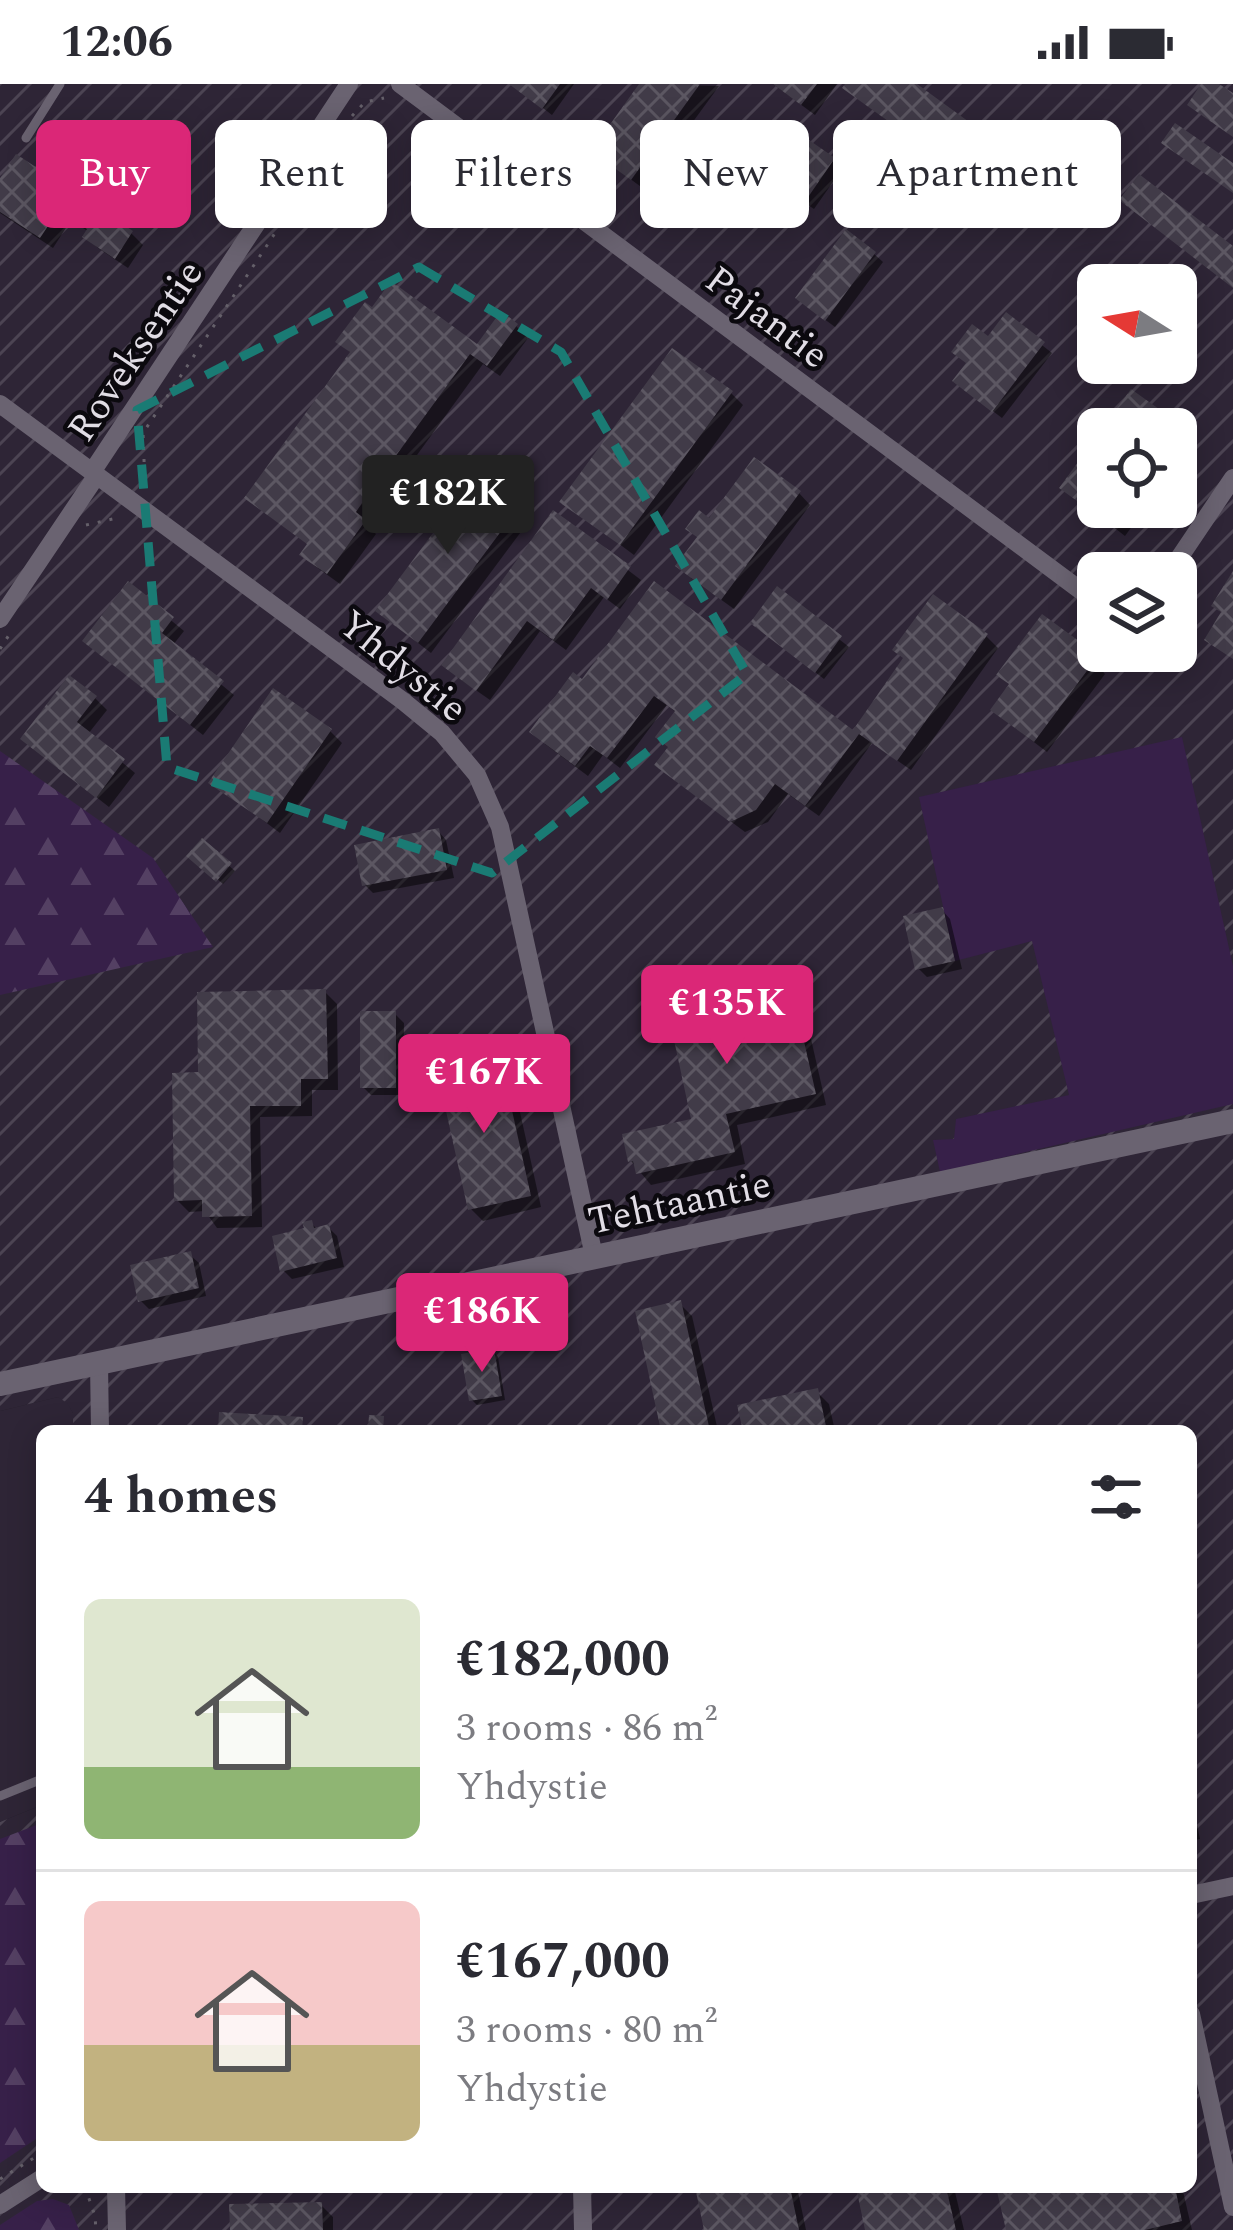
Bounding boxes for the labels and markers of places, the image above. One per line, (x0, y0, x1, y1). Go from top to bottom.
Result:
pin: €182K (364, 455, 532, 557)
pin: €135K (643, 965, 811, 1067)
pin: €167K (400, 1034, 568, 1136)
pin: €186K (398, 1273, 566, 1375)

